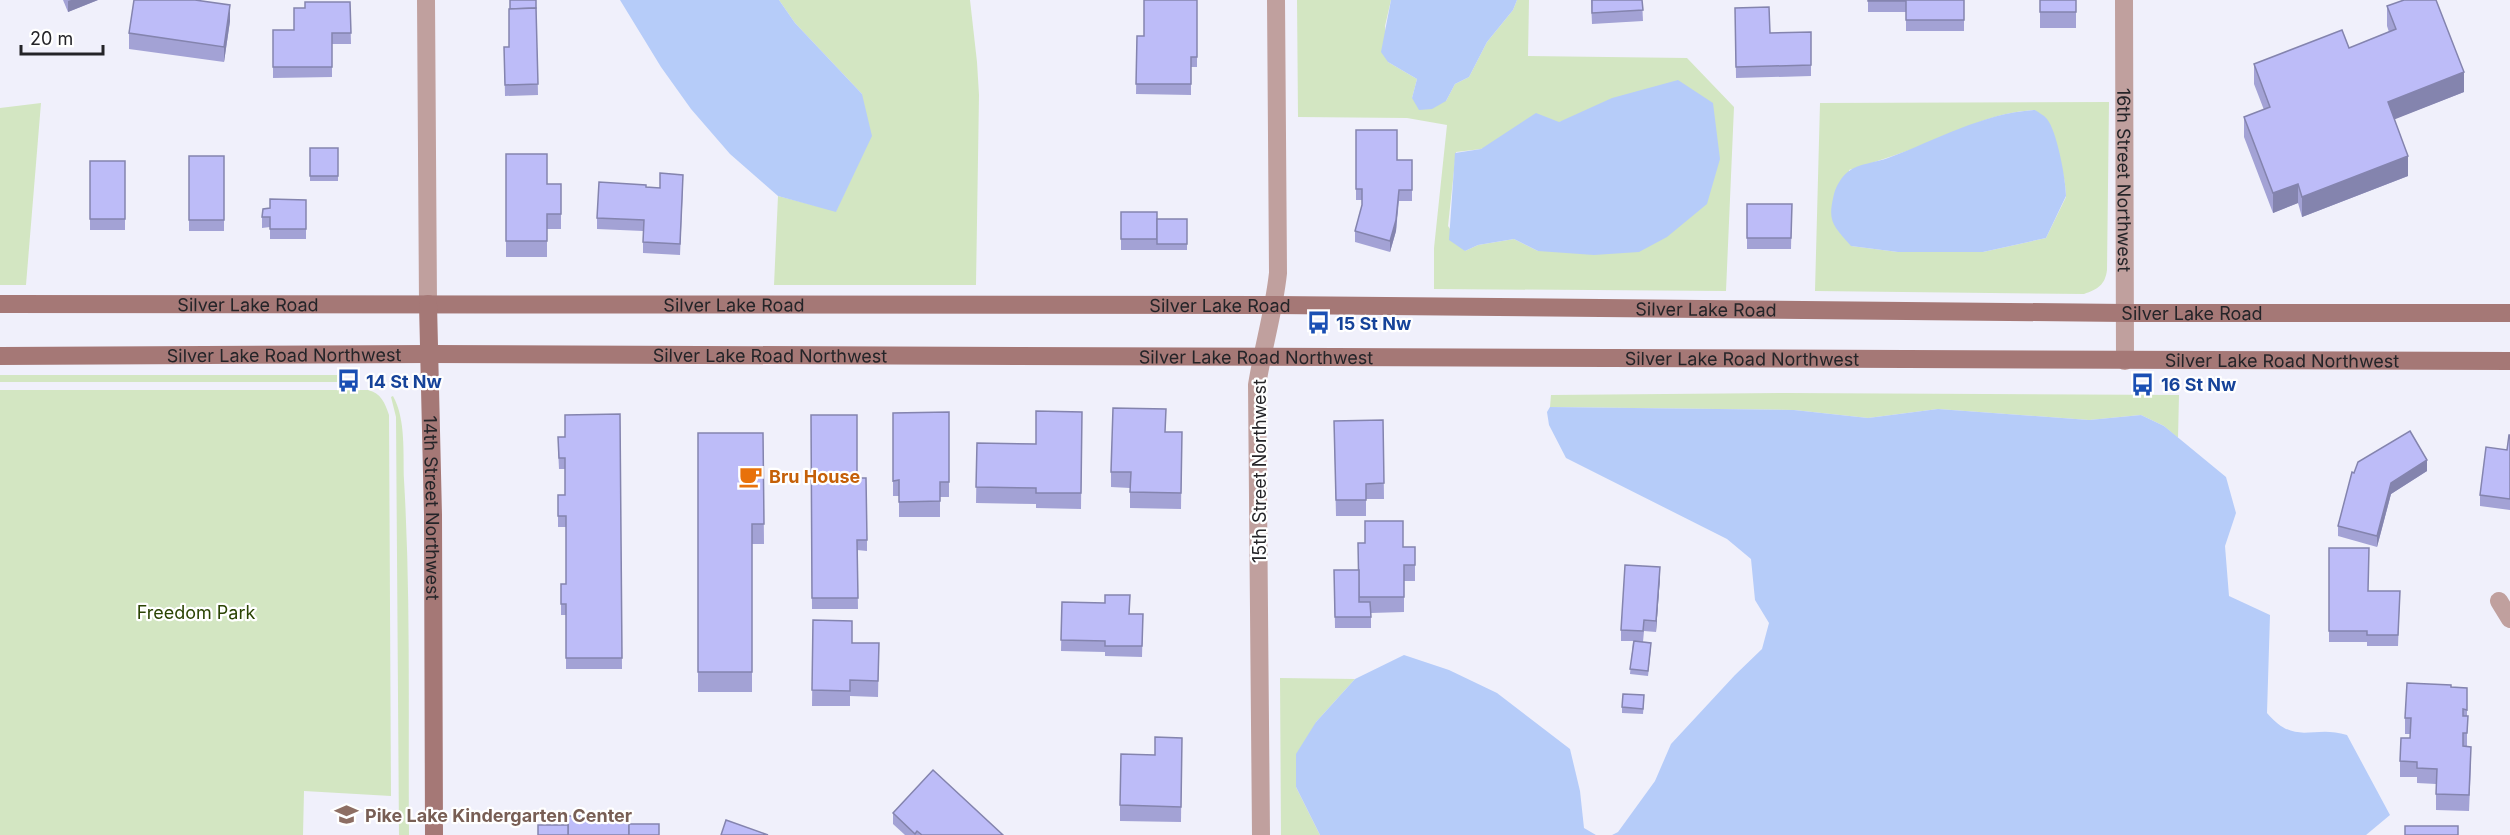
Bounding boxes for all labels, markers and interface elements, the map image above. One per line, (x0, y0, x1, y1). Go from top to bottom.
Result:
scale bar (21, 18, 104, 56)
text: 20 m (30, 28, 73, 49)
street label: 16th Street Northwest (2114, 88, 2135, 272)
street label: Silver Lake Road (177, 294, 319, 315)
street label: Silver Lake Road (663, 294, 805, 315)
street label: Silver Lake Road (1149, 294, 1291, 316)
street label: Silver Lake Road (1635, 298, 1777, 320)
street label: Silver Lake Road (2121, 303, 2263, 324)
bus stop icon: 15 St Nw (1305, 310, 1331, 336)
place label: 15 St Nw (1336, 313, 1412, 334)
street label: Silver Lake Road Northwest (167, 344, 401, 366)
street label: Silver Lake Road Northwest (653, 344, 887, 366)
street label: Silver Lake Road Northwest (1139, 346, 1373, 368)
street label: Silver Lake Road Northwest (1625, 348, 1859, 369)
street label: Silver Lake Road Northwest (2165, 349, 2399, 371)
bus stop icon: 14 St Nw (335, 368, 361, 394)
place label: 14 St Nw (366, 371, 443, 392)
bus stop icon: 16 St Nw (2130, 371, 2156, 397)
place label: 16 St Nw (2161, 374, 2237, 395)
street label: 15th Street Northwest (1249, 379, 1270, 563)
street label: 14th Street Northwest (420, 415, 444, 600)
cafe icon: Bru House (738, 463, 764, 489)
place label: Bru House (769, 466, 860, 487)
park label: Freedom Park (137, 602, 255, 623)
school or university icon: Pike Lake Kindergarten Center (334, 802, 360, 828)
place label: Pike Lake Kindergarten Center (365, 805, 632, 826)

